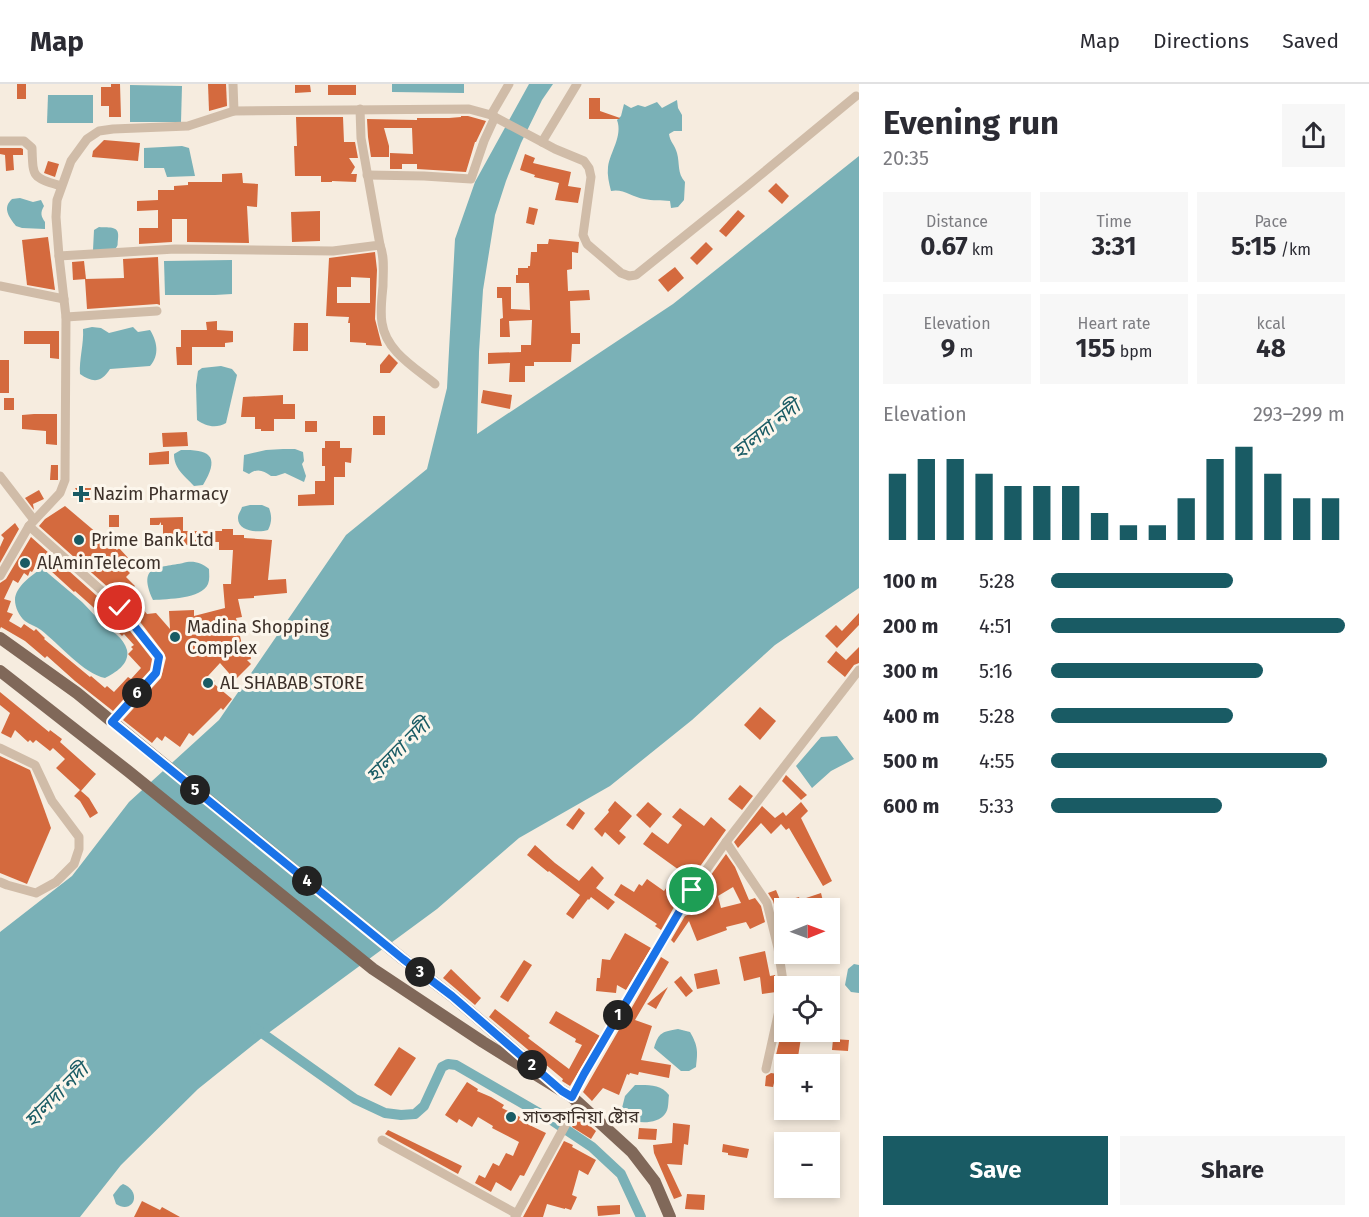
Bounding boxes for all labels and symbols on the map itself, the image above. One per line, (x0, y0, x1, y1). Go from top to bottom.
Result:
water label: হালদা নদী (727, 392, 808, 464)
place label: Nazim Pharmacy (93, 483, 228, 505)
marker: Nazim Pharmacy (74, 487, 88, 501)
place label: Prime Bank Ltd (91, 529, 214, 551)
marker: Prime Bank Ltd (72, 533, 86, 547)
place label: AlAminTelecom (37, 552, 161, 574)
marker: AlAminTelecom (18, 556, 32, 570)
pin (94, 582, 145, 633)
place label: Madina Shopping Complex (187, 616, 330, 659)
marker: Madina Shopping Complex (168, 630, 182, 644)
place label: AL SHABAB STORE (220, 672, 364, 694)
marker: AL SHABAB STORE (201, 676, 215, 690)
pin: 6 (122, 678, 152, 708)
water label: হালদা নদী (361, 710, 438, 787)
pin: 5 (180, 775, 210, 805)
pin (666, 864, 717, 915)
pin: 4 (292, 866, 322, 896)
north arrow (774, 898, 840, 964)
pin: 3 (405, 957, 435, 987)
pin: 1 (603, 1000, 633, 1030)
pin: 2 (517, 1050, 547, 1080)
water label: হালদা নদী (19, 1055, 96, 1132)
place label: সাতকানিয়া ষ্টোর (522, 1106, 639, 1128)
marker: সাতকানিয়া ষ্টোর (504, 1110, 518, 1124)

